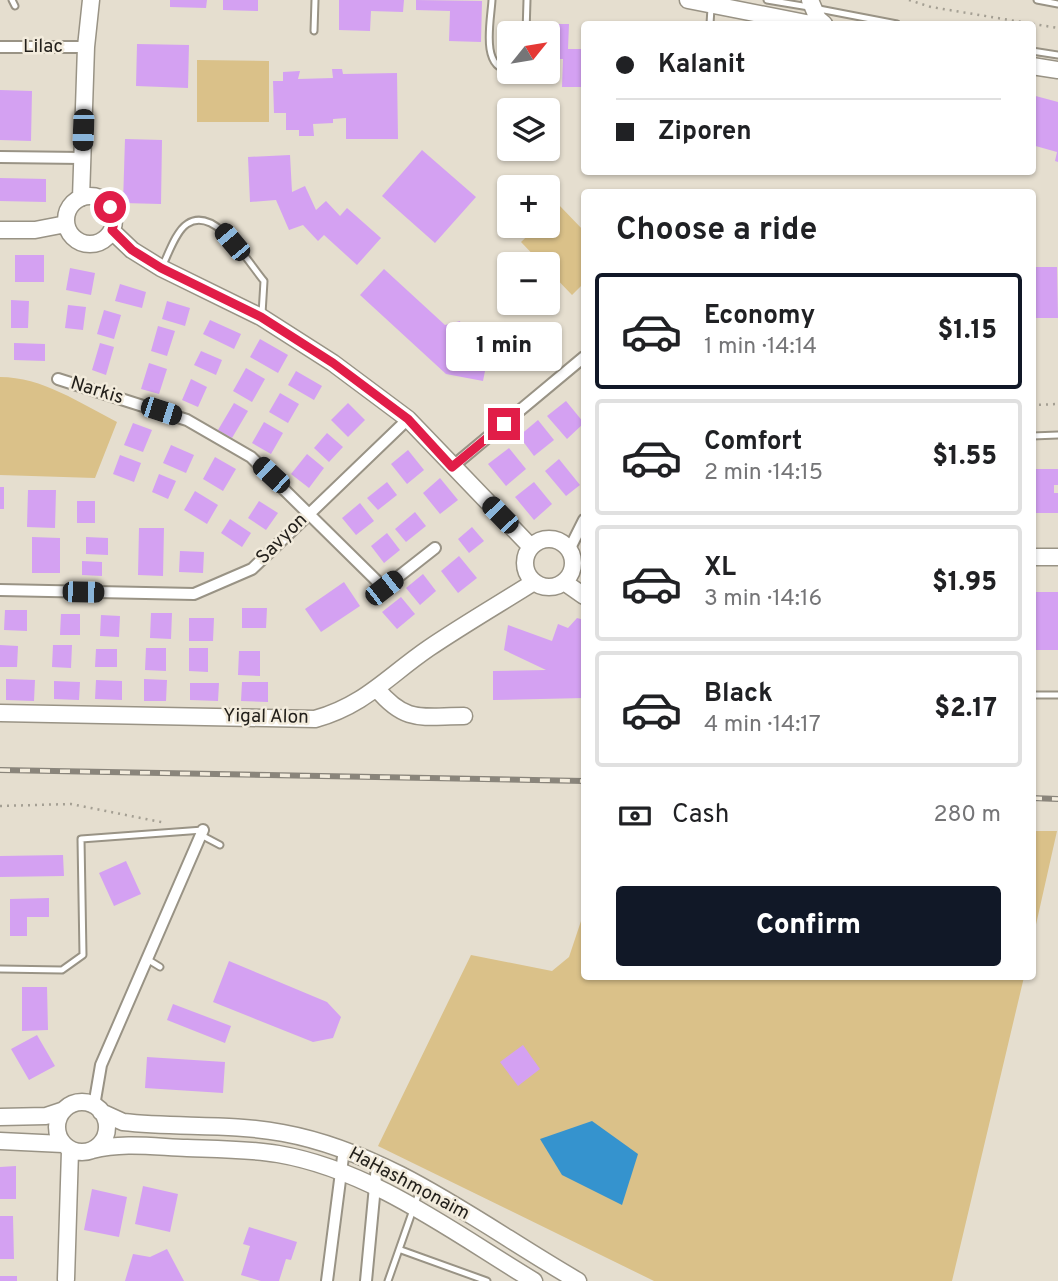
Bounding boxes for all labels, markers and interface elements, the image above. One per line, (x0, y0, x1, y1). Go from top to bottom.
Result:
north arrow (497, 21, 560, 84)
map controls (497, 21, 560, 315)
street label: Lilac (23, 35, 63, 59)
text: Kalanit (658, 49, 745, 82)
button: layers (497, 98, 560, 161)
car (72, 109, 95, 151)
text: Ziporen (658, 116, 752, 149)
button: + (497, 175, 560, 238)
route start (94, 191, 126, 223)
text: Choose a ride (616, 211, 817, 251)
car (211, 219, 254, 265)
button: − (497, 252, 560, 315)
icon: car (620, 300, 683, 363)
text: Economy (704, 300, 815, 333)
text: $1.15 (937, 315, 997, 348)
callout: 1 min (446, 322, 562, 372)
text: 1 min (476, 332, 532, 361)
text: 1 min · 14:14 (704, 333, 817, 362)
street label: Narkis (68, 372, 126, 410)
car (138, 395, 185, 427)
route end (488, 408, 520, 440)
icon: car (620, 426, 683, 489)
text: Comfort (704, 426, 802, 459)
text: $1.55 (932, 441, 997, 474)
car (249, 453, 294, 497)
text: 2 min · 14:15 (704, 459, 823, 488)
car (478, 493, 523, 537)
street label: Savyon (251, 508, 313, 570)
icon: car (620, 552, 683, 615)
text: XL (704, 552, 736, 585)
car (361, 567, 408, 609)
text: $1.95 (932, 567, 997, 600)
car (62, 581, 105, 603)
text: 3 min · 14:16 (704, 585, 822, 614)
icon: car (620, 678, 683, 741)
text: Black (704, 678, 773, 711)
text: $2.17 (934, 693, 997, 726)
street label: Yigal Alon (223, 704, 309, 730)
text: 4 min · 14:17 (704, 711, 821, 740)
icon: cash (616, 797, 654, 835)
text: Cash (672, 799, 729, 832)
text: 280 m (933, 801, 1001, 830)
button: Confirm (616, 886, 1001, 966)
street label: HaHashmonaim (344, 1142, 474, 1226)

